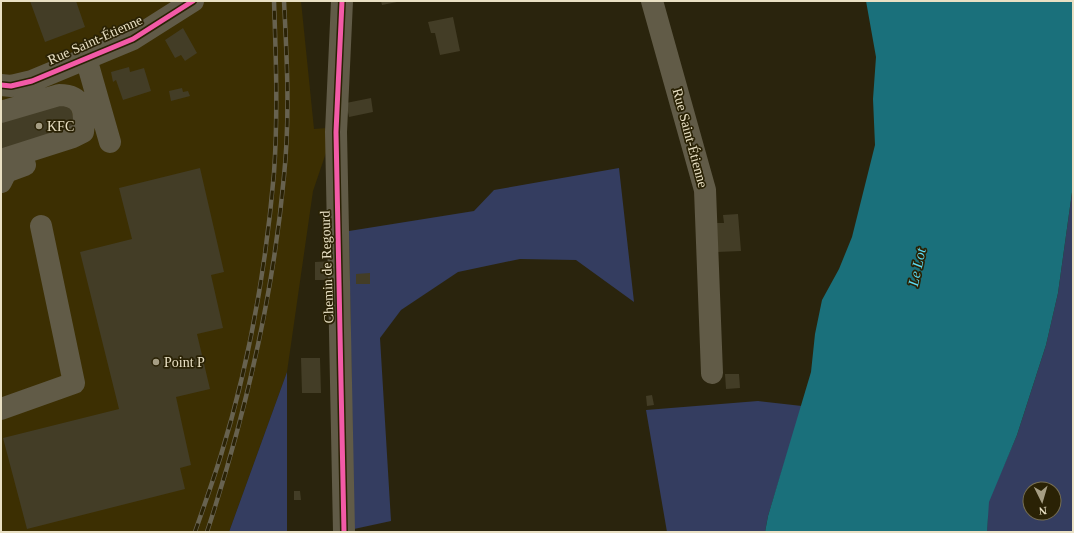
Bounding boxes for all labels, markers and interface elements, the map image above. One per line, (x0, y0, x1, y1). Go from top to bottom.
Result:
street label: Rue Saint-Étienne (45, 11, 145, 68)
street label: Rue Saint-Étienne (670, 86, 711, 189)
place label: KFC (47, 119, 74, 134)
marker: KFC (34, 121, 44, 131)
street label: Chemin de Regourd (318, 210, 336, 324)
water label: Le Lot (905, 246, 929, 289)
place label: Point P (164, 355, 205, 370)
marker: Point P (151, 357, 161, 367)
north arrow (1022, 481, 1062, 521)
text: N (1038, 505, 1047, 517)

